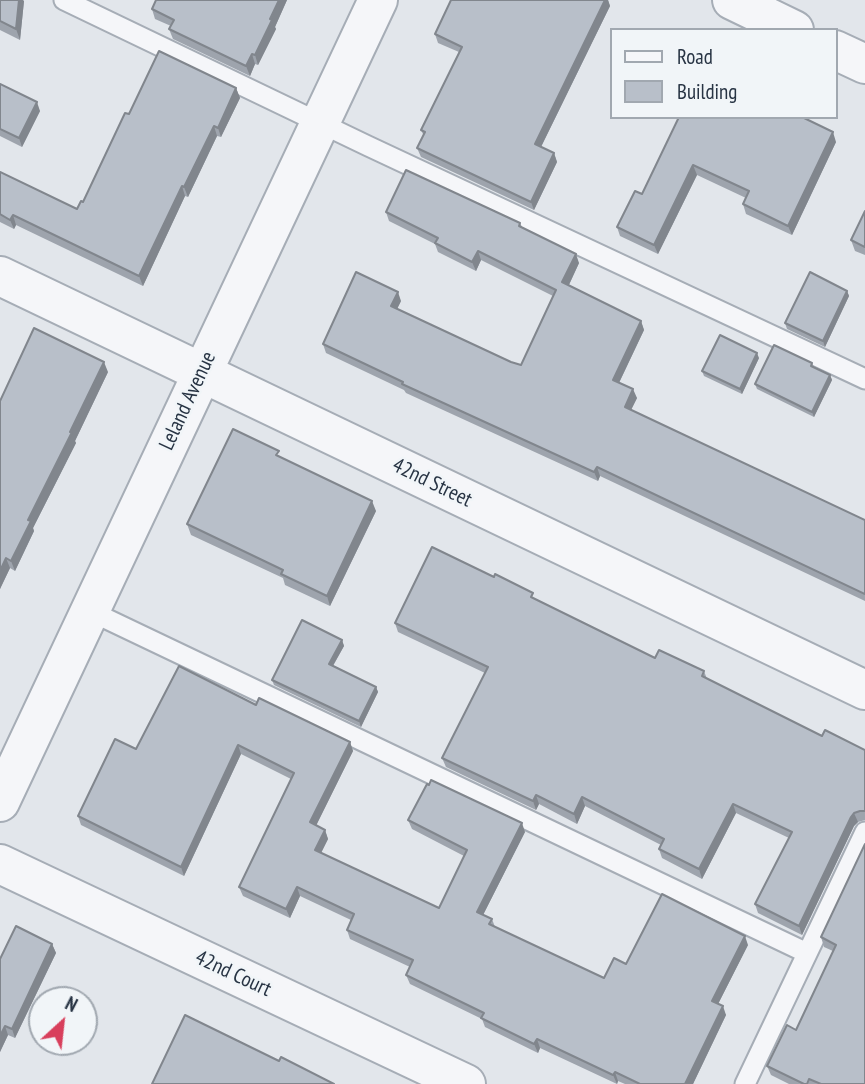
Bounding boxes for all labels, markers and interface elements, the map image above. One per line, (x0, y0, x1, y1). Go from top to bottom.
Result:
legend (610, 28, 837, 119)
text: Road (677, 43, 713, 70)
text: Building (677, 78, 737, 105)
street label: Leland Avenue (154, 348, 222, 454)
street label: 42nd Street (388, 453, 476, 513)
street label: 42nd Court (191, 945, 275, 1003)
north arrow (28, 986, 98, 1056)
text: N (62, 991, 82, 1017)

